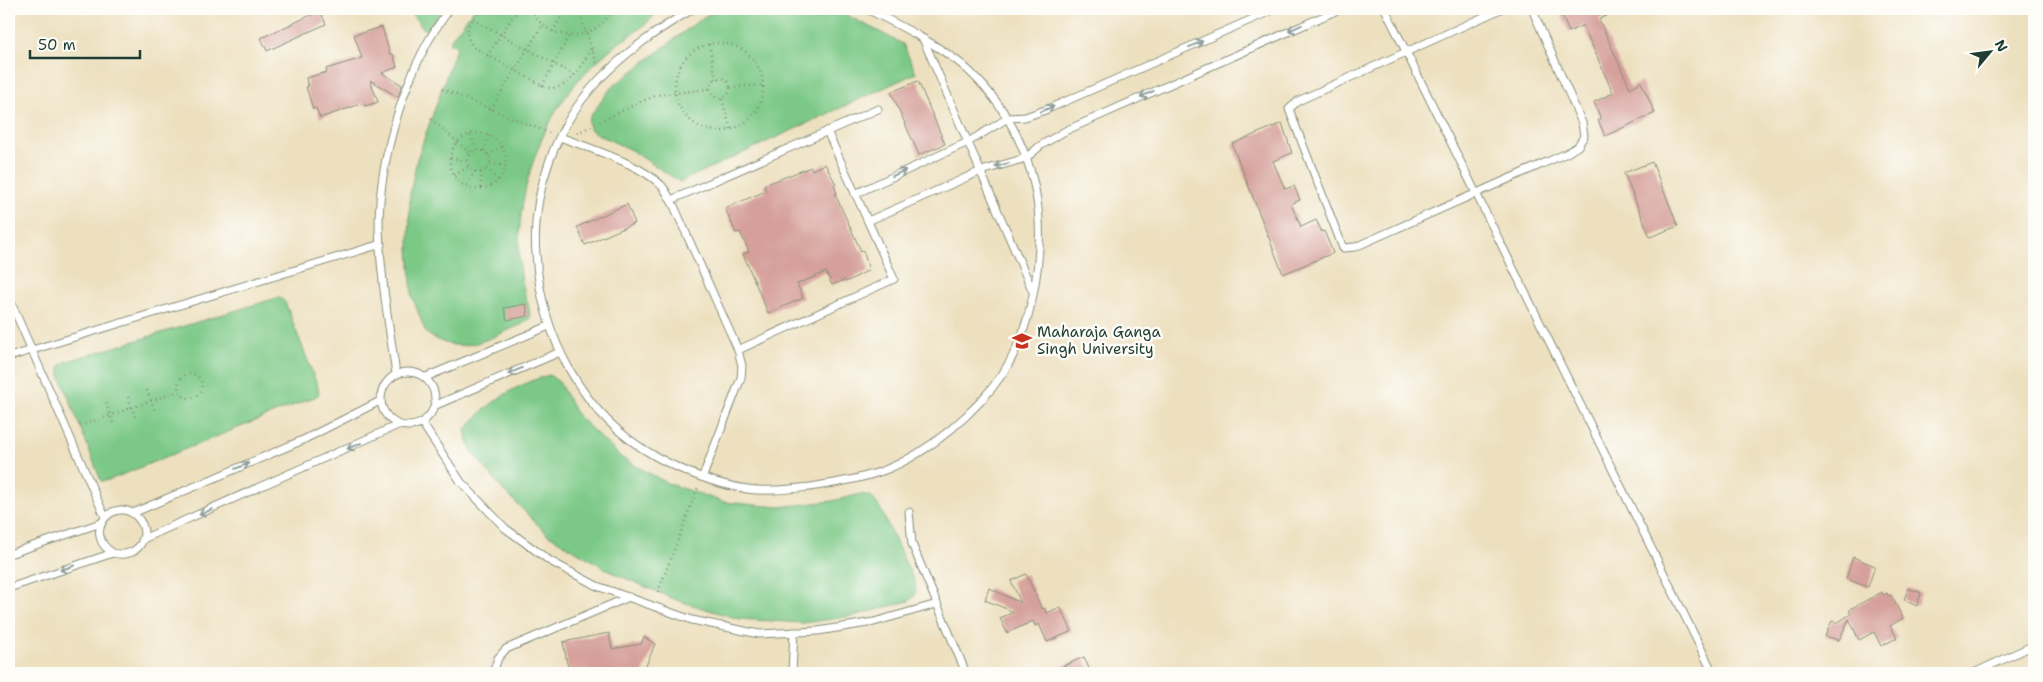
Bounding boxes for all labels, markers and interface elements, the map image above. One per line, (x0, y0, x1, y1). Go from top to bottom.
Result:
one-way arrow (1288, 24, 1303, 34)
scale bar (30, 28, 140, 60)
north arrow (1966, 28, 2016, 78)
text: 50 m (38, 35, 76, 55)
text: N (1991, 36, 2012, 55)
one-way arrow (1188, 38, 1203, 48)
one-way arrow (1140, 90, 1155, 100)
one-way arrow (1039, 104, 1054, 113)
one-way arrow (994, 161, 1010, 171)
one-way arrow (891, 168, 906, 177)
place label: Maharaja Ganga Singh University (1037, 322, 1162, 359)
school or university icon: Maharaja Ganga Singh University (1011, 330, 1033, 352)
one-way arrow (508, 366, 523, 376)
one-way arrow (347, 442, 362, 451)
one-way arrow (234, 461, 249, 471)
one-way arrow (199, 507, 214, 517)
one-way arrow (59, 564, 75, 573)

